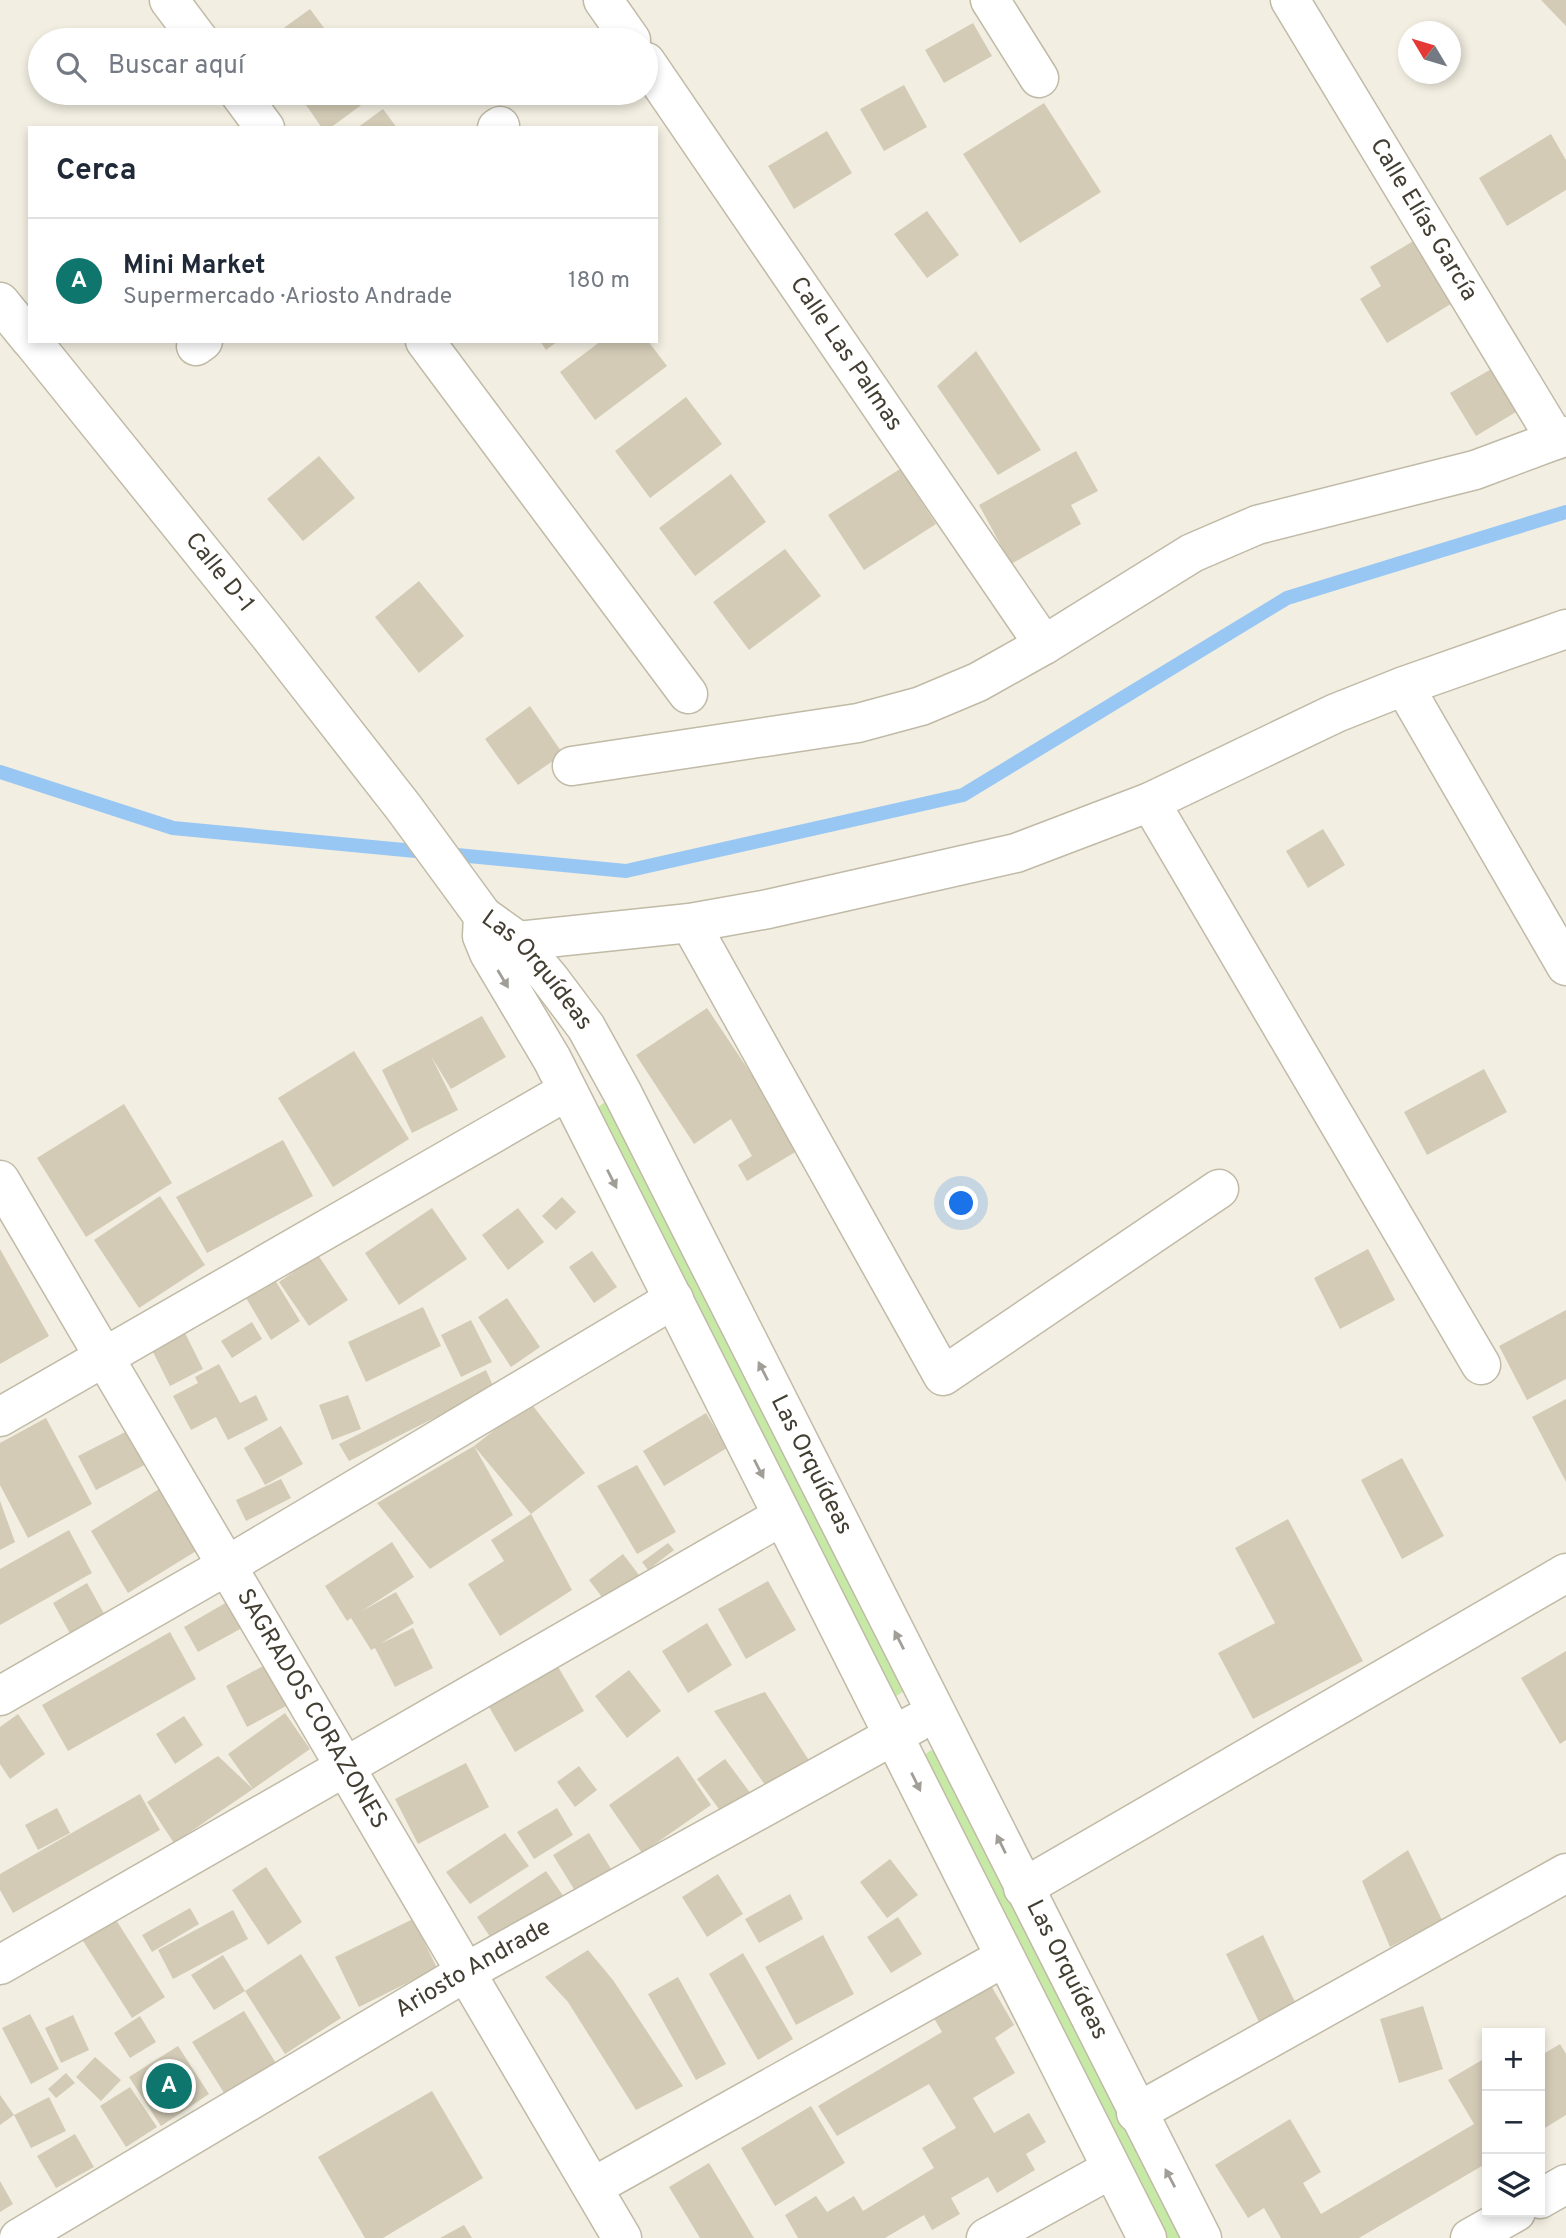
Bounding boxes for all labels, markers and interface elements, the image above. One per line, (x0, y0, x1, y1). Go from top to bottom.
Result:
north arrow (1398, 21, 1461, 84)
search box (28, 28, 658, 105)
icon: search (52, 48, 90, 86)
text: Buscar aquí (108, 50, 245, 83)
street label: Calle Elías García (1362, 133, 1484, 307)
text: Cerca (56, 153, 136, 190)
text: Mini Market (123, 250, 266, 283)
text: A (71, 267, 87, 296)
text: 180 m (568, 267, 630, 296)
street label: Calle Las Palmas (782, 272, 909, 437)
text: Supermercado · Ariosto Andrade (123, 283, 452, 312)
street label: Calle D-1 (178, 527, 260, 619)
street label: Las Orquídeas (475, 904, 598, 1037)
one-way arrow (497, 970, 510, 989)
one-way arrow (607, 1169, 618, 1189)
your location (944, 1186, 978, 1220)
one-way arrow (758, 1361, 769, 1381)
street label: Las Orquídeas (763, 1390, 859, 1540)
one-way arrow (754, 1459, 765, 1479)
street label: SAGRADOS CORAZONES (229, 1584, 393, 1835)
one-way arrow (894, 1630, 905, 1650)
one-way arrow (911, 1772, 922, 1792)
one-way arrow (995, 1834, 1006, 1854)
street label: Las Orquídeas (1019, 1895, 1114, 2045)
street label: Ariosto Andrade (390, 1913, 557, 2026)
map controls (1482, 2028, 1545, 2217)
button: + (1482, 2028, 1545, 2091)
pin: A (146, 2060, 192, 2112)
button: − (1482, 2091, 1545, 2154)
button: layers (1482, 2154, 1545, 2217)
one-way arrow (1164, 2168, 1176, 2187)

